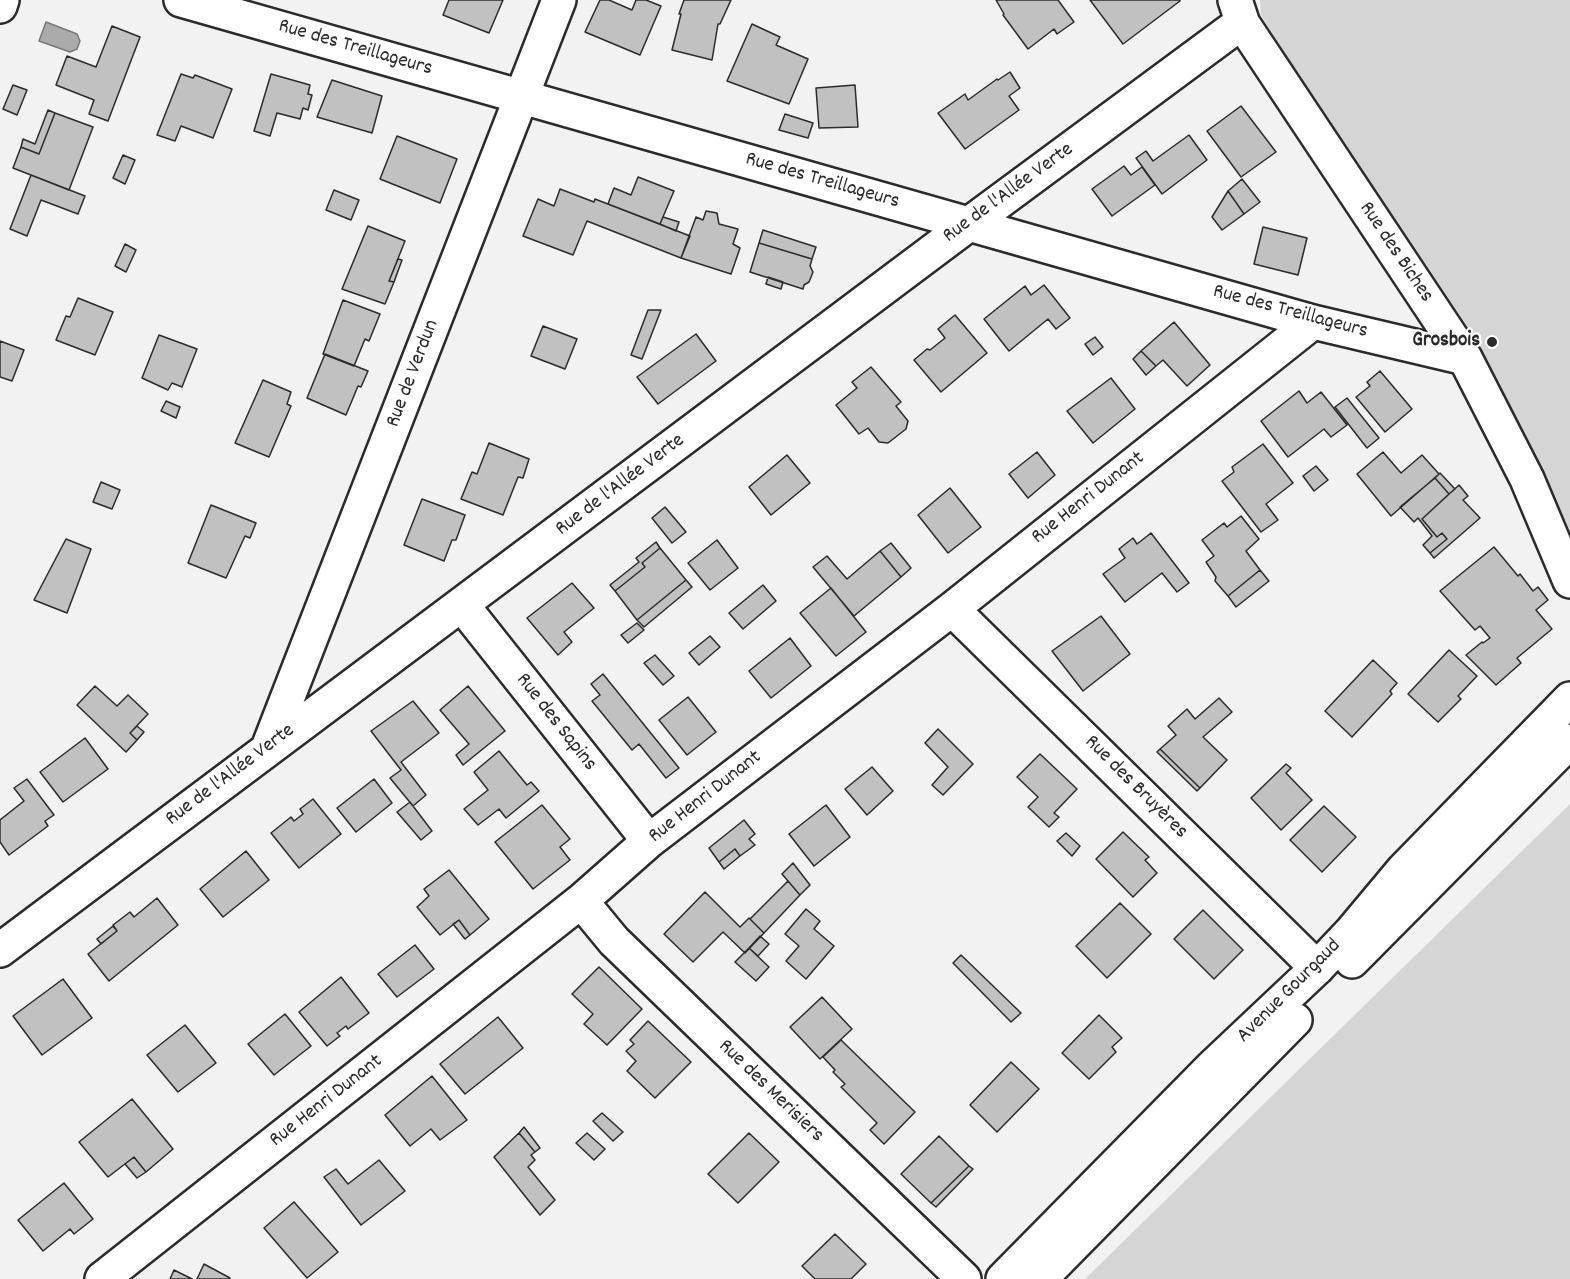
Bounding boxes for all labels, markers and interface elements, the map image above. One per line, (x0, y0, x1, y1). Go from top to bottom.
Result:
street label: Rue des Treillageurs (275, 15, 435, 83)
street label: Rue de l'Allée Verte (939, 138, 1079, 250)
street label: Rue des Treillageurs (742, 148, 902, 216)
street label: Rue des Biches (1352, 198, 1438, 308)
street label: Rue des Treillageurs (1210, 280, 1370, 346)
street label: Rue de Verdun (382, 317, 446, 431)
place label: Grosbois (1412, 329, 1480, 355)
marker: Grosbois (1485, 335, 1499, 349)
street label: Rue de l'Allée Verte (552, 429, 690, 543)
street label: Rue Henri Dunant (1028, 447, 1150, 551)
street label: Rue des Sapins (509, 669, 601, 777)
street label: Rue de l'Allée Verte (162, 719, 300, 833)
street label: Rue des Bruyères (1078, 731, 1192, 845)
street label: Rue Henri Dunant (645, 746, 767, 850)
street label: Avenue Gourgaud (1233, 935, 1347, 1049)
street label: Rue des Merisiers (712, 1035, 828, 1149)
street label: Rue Henri Dunant (266, 1050, 388, 1154)

